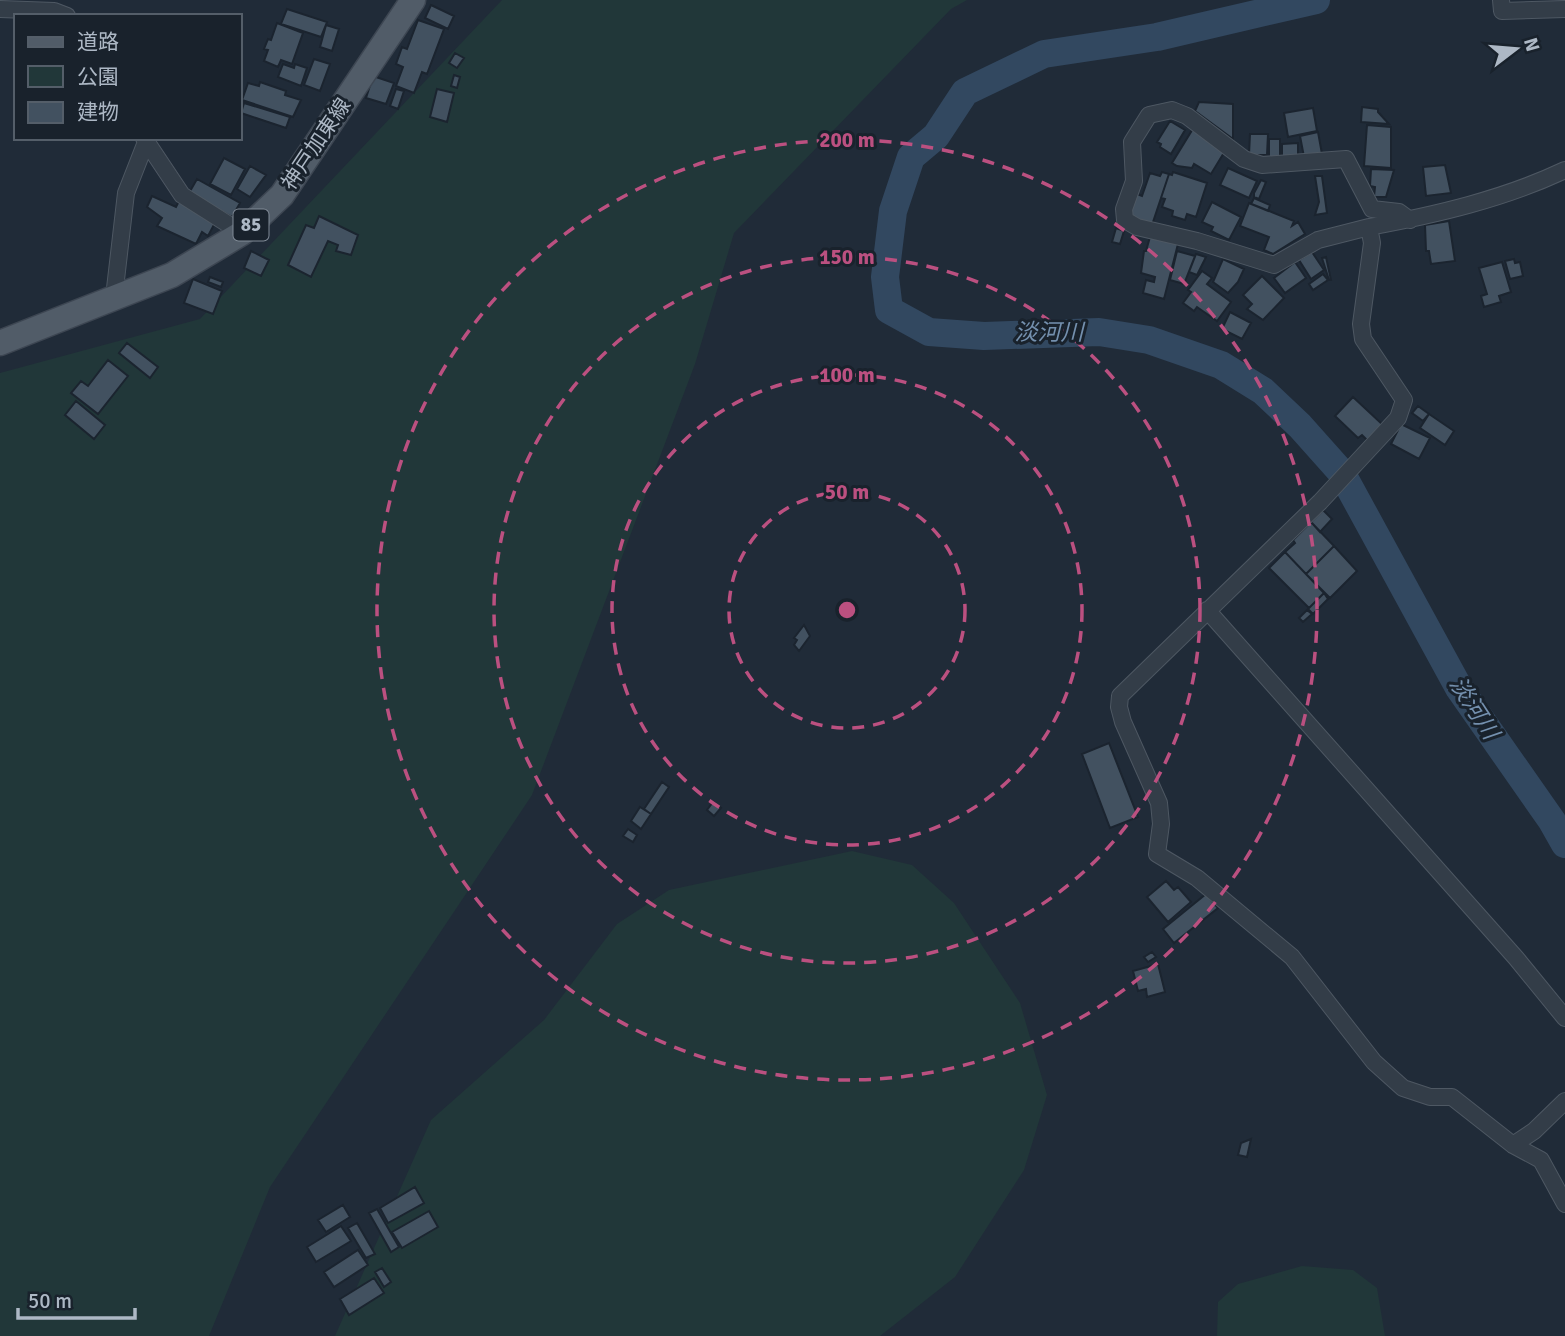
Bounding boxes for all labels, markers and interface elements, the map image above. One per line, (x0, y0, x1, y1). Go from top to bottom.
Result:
legend (14, 14, 242, 140)
north arrow (1481, 14, 1551, 84)
text: 道路 (77, 29, 119, 55)
text: N (1518, 35, 1545, 54)
text: 公園 (77, 64, 119, 90)
street label: 神戸加東線 (276, 93, 356, 195)
text: 建物 (77, 99, 119, 125)
text: 200 m (819, 127, 875, 153)
road number: 85 (233, 210, 268, 241)
text: 150 m (819, 244, 875, 270)
water label: 淡河川 (1015, 318, 1087, 347)
text: 100 m (819, 362, 875, 388)
text: 50 m (825, 479, 869, 505)
centre of rings (835, 598, 859, 622)
water label: 淡河川 (1443, 671, 1507, 747)
scale bar (18, 1276, 135, 1320)
text: 50 m (28, 1288, 72, 1314)

